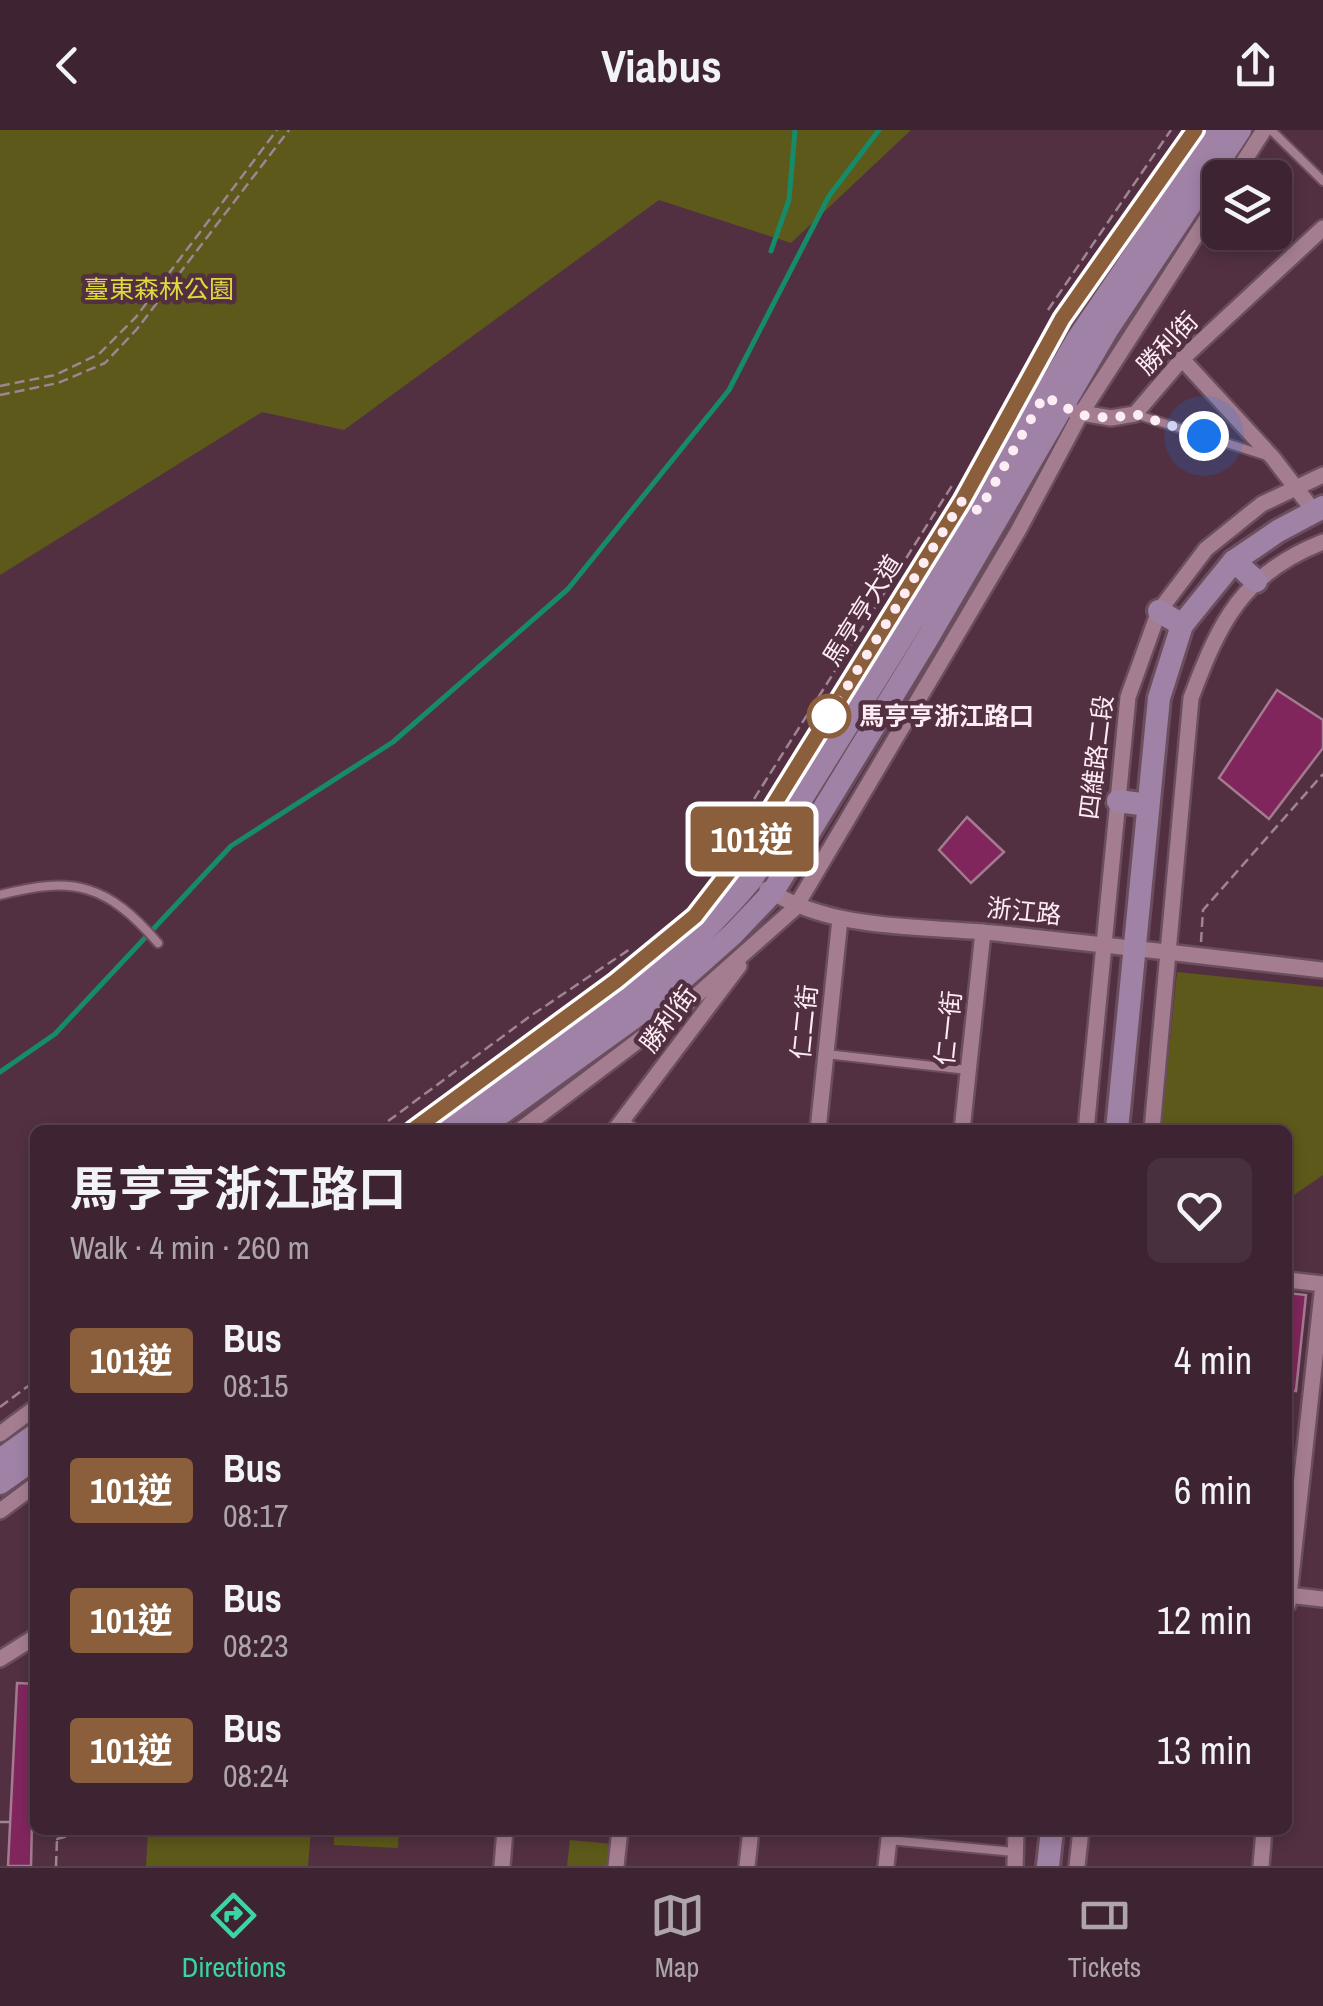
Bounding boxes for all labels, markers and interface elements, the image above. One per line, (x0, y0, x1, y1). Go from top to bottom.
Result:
text: Viabus (601, 35, 722, 96)
icon: back (40, 38, 95, 93)
icon: share (1228, 38, 1283, 93)
map controls (1202, 160, 1292, 250)
button: layers (1202, 160, 1292, 250)
park label: 臺東森林公園 (84, 272, 234, 306)
street label: 勝利街 (1129, 304, 1205, 382)
your location (1179, 411, 1229, 461)
street label: 馬亨亨大道 (814, 548, 910, 672)
street label: 四維路二段 (1072, 693, 1120, 821)
marker: 馬亨亨浙江路口 (808, 695, 850, 737)
place label: 馬亨亨浙江路口 (859, 699, 1034, 733)
line badge: 101逆 (682, 806, 822, 872)
text: 101逆 (711, 816, 793, 863)
street label: 浙江路 (985, 890, 1063, 932)
street label: 勝利街 (632, 979, 704, 1059)
street label: 仁二街 (783, 983, 825, 1061)
street label: 仁一街 (927, 989, 969, 1067)
text: 馬亨亨浙江路口 (70, 1156, 406, 1221)
button: heart (1147, 1158, 1252, 1263)
text: Walk · 4 min · 260 m (70, 1226, 310, 1269)
text: Bus (223, 1313, 282, 1364)
text: 4 min (1174, 1335, 1252, 1386)
text: 101逆 (90, 1337, 173, 1384)
text: 08:15 (223, 1364, 289, 1407)
text: Bus (223, 1443, 282, 1494)
text: 6 min (1174, 1465, 1252, 1516)
text: 101逆 (90, 1467, 173, 1514)
text: 08:17 (223, 1494, 289, 1537)
text: Bus (223, 1573, 282, 1624)
text: 12 min (1157, 1595, 1252, 1646)
text: 101逆 (90, 1597, 173, 1644)
text: 08:23 (223, 1624, 289, 1667)
text: Bus (223, 1703, 282, 1754)
text: 13 min (1157, 1725, 1252, 1776)
text: 101逆 (90, 1727, 173, 1774)
text: 08:24 (223, 1754, 289, 1797)
tab: Directions (182, 1888, 286, 1986)
tab: Map (650, 1888, 705, 1986)
tab: Tickets (1068, 1888, 1141, 1986)

